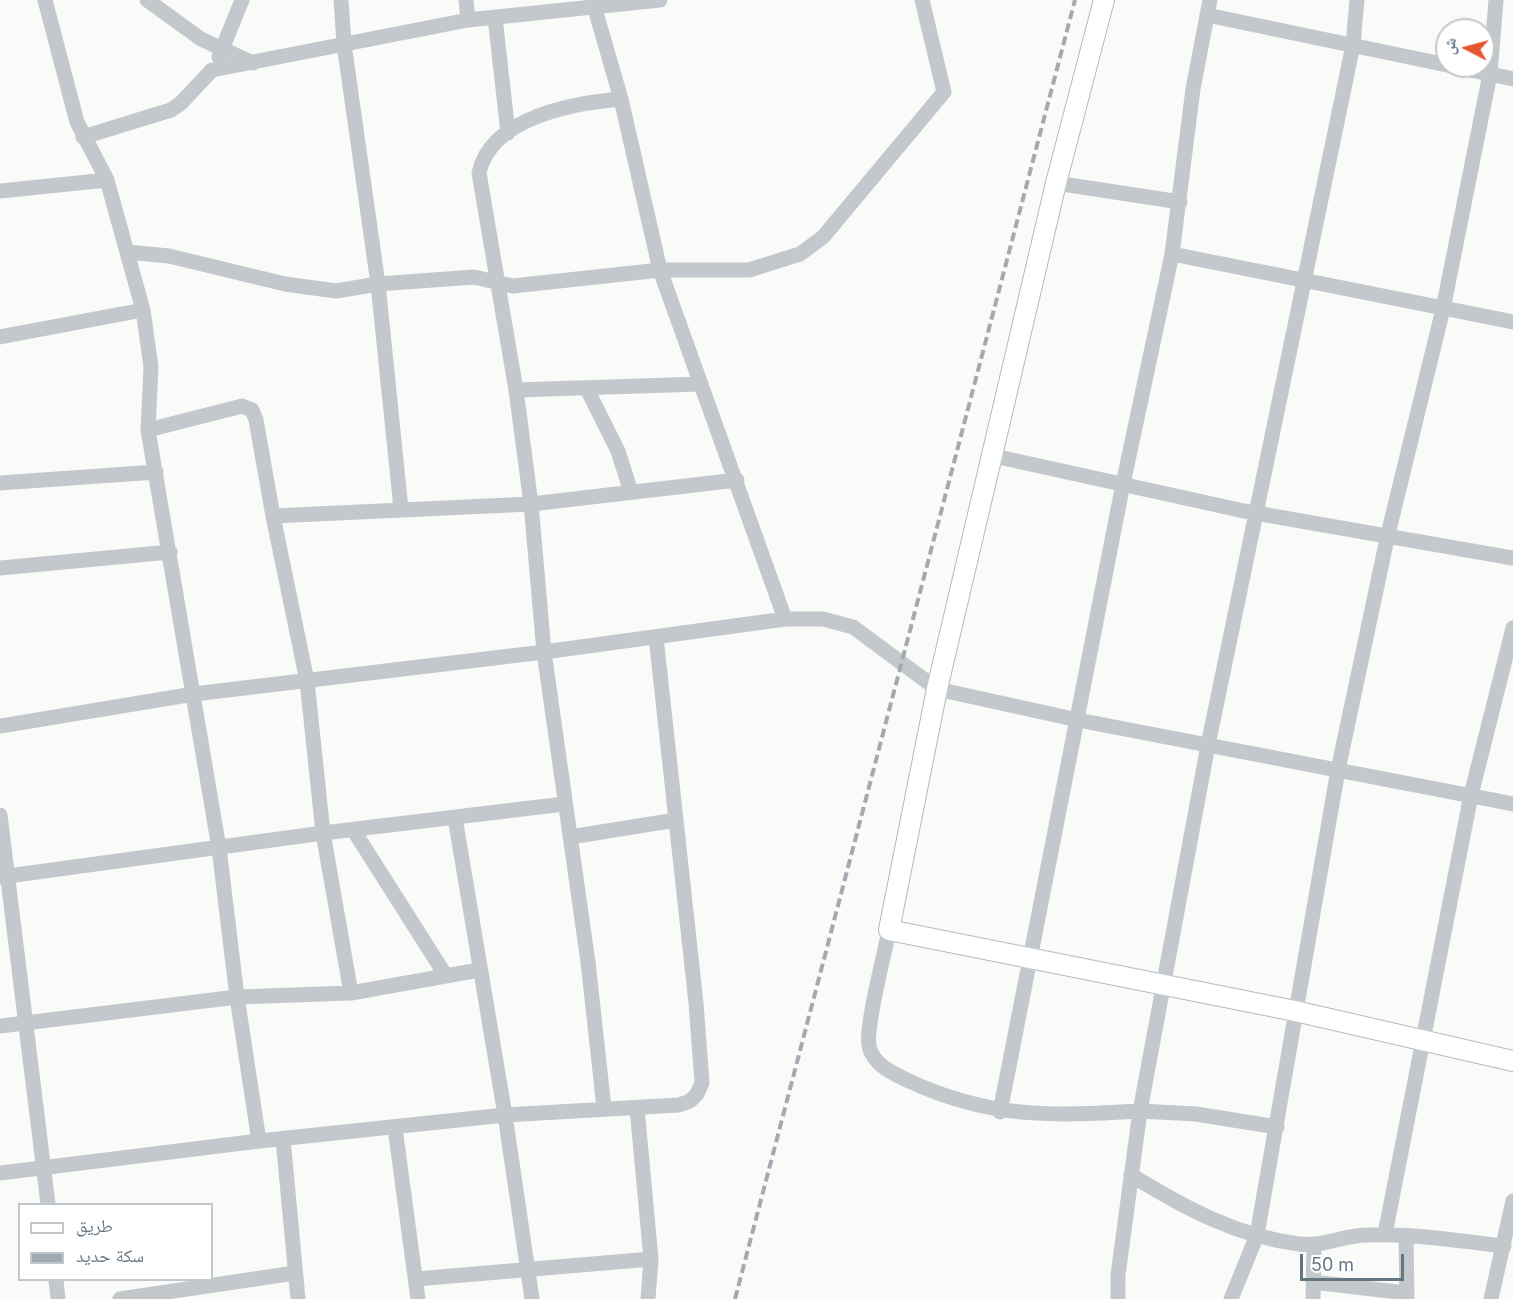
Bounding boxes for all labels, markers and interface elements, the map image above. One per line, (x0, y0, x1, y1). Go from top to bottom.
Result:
north arrow (1435, 18, 1495, 78)
text: ش (1438, 37, 1460, 56)
legend (18, 1203, 213, 1281)
text: طريق (76, 1215, 113, 1236)
scale bar (1303, 1242, 1406, 1280)
text: سكة حديد (76, 1245, 144, 1266)
text: 50 m (1311, 1254, 1354, 1275)

